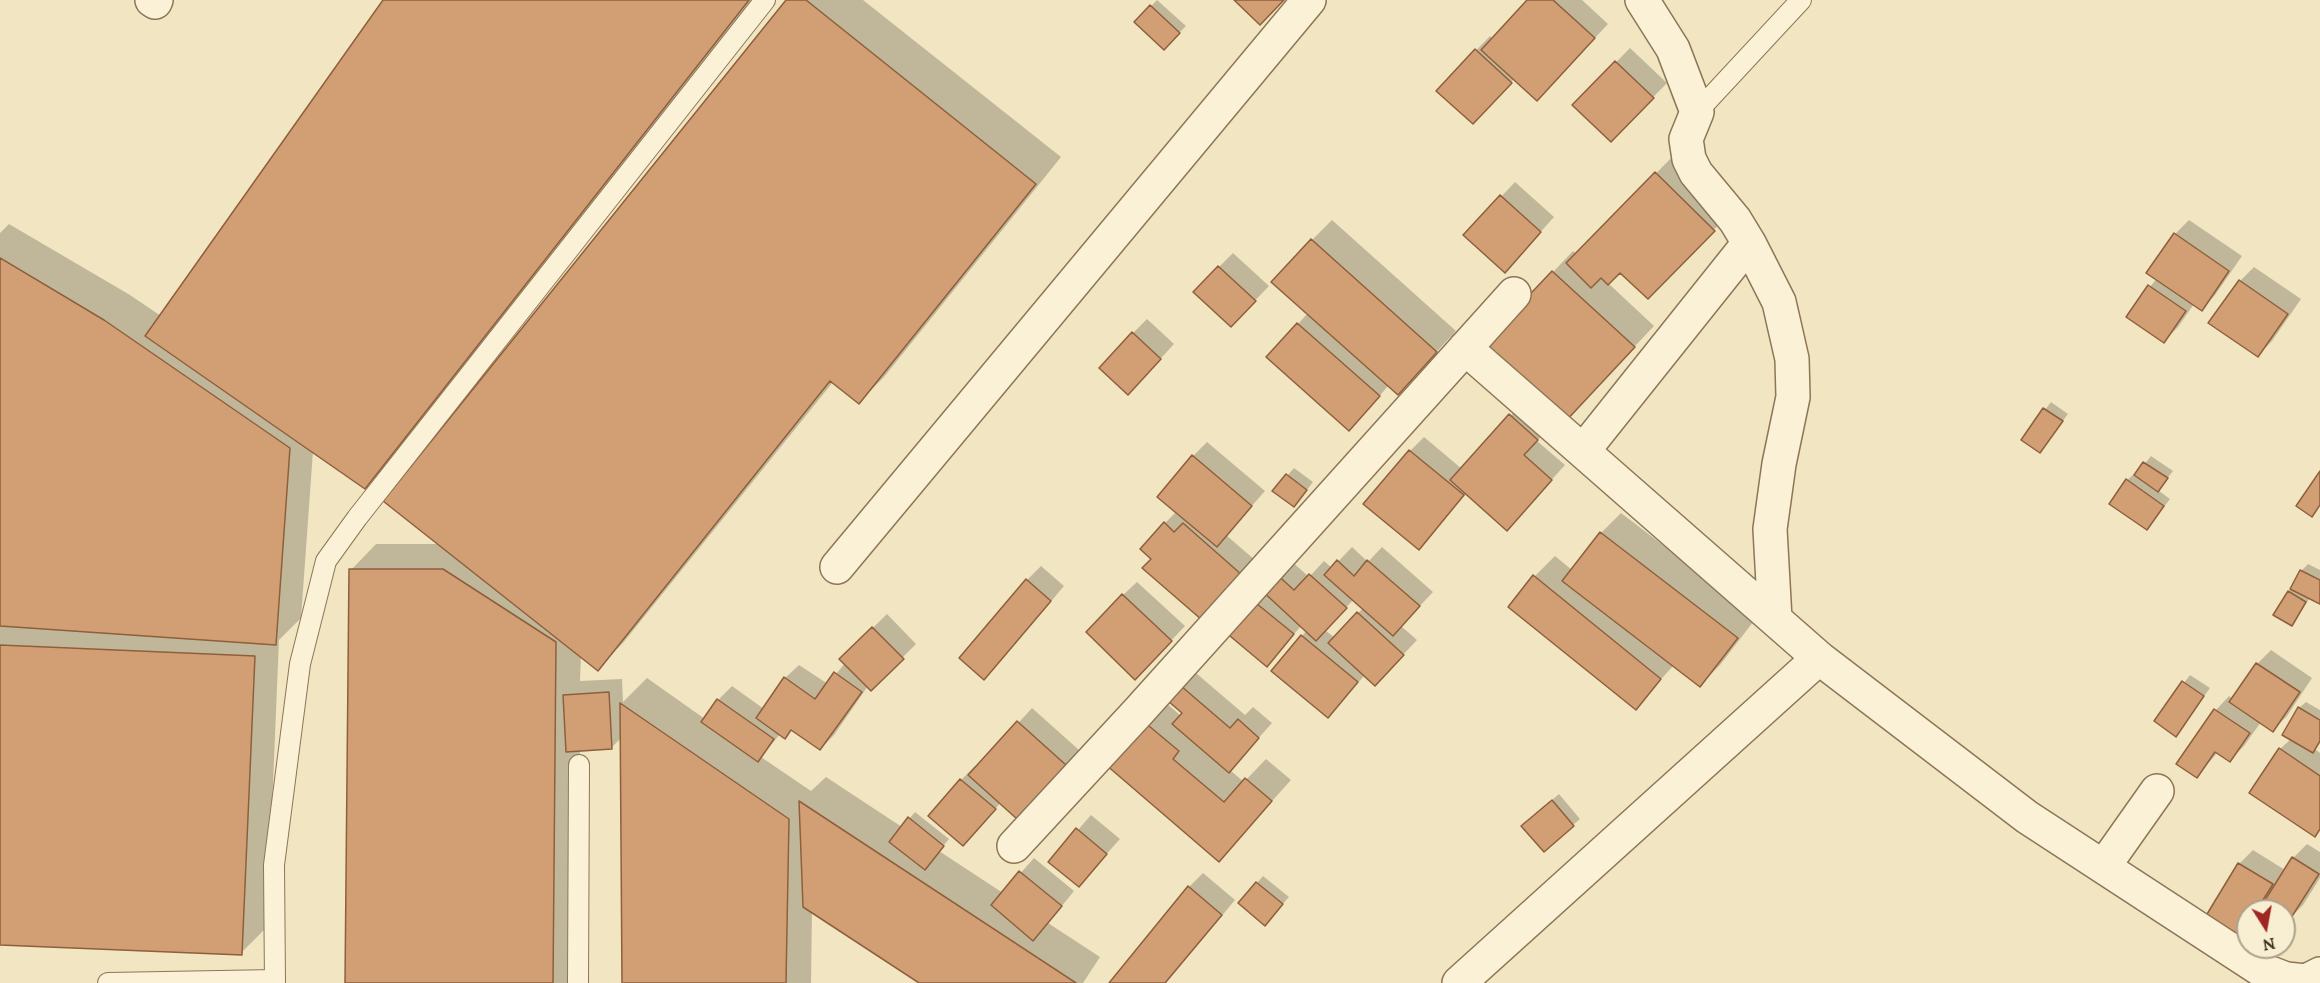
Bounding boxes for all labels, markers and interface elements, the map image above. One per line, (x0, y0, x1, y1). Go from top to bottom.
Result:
north arrow (2236, 899, 2296, 959)
text: N (2261, 934, 2277, 956)

